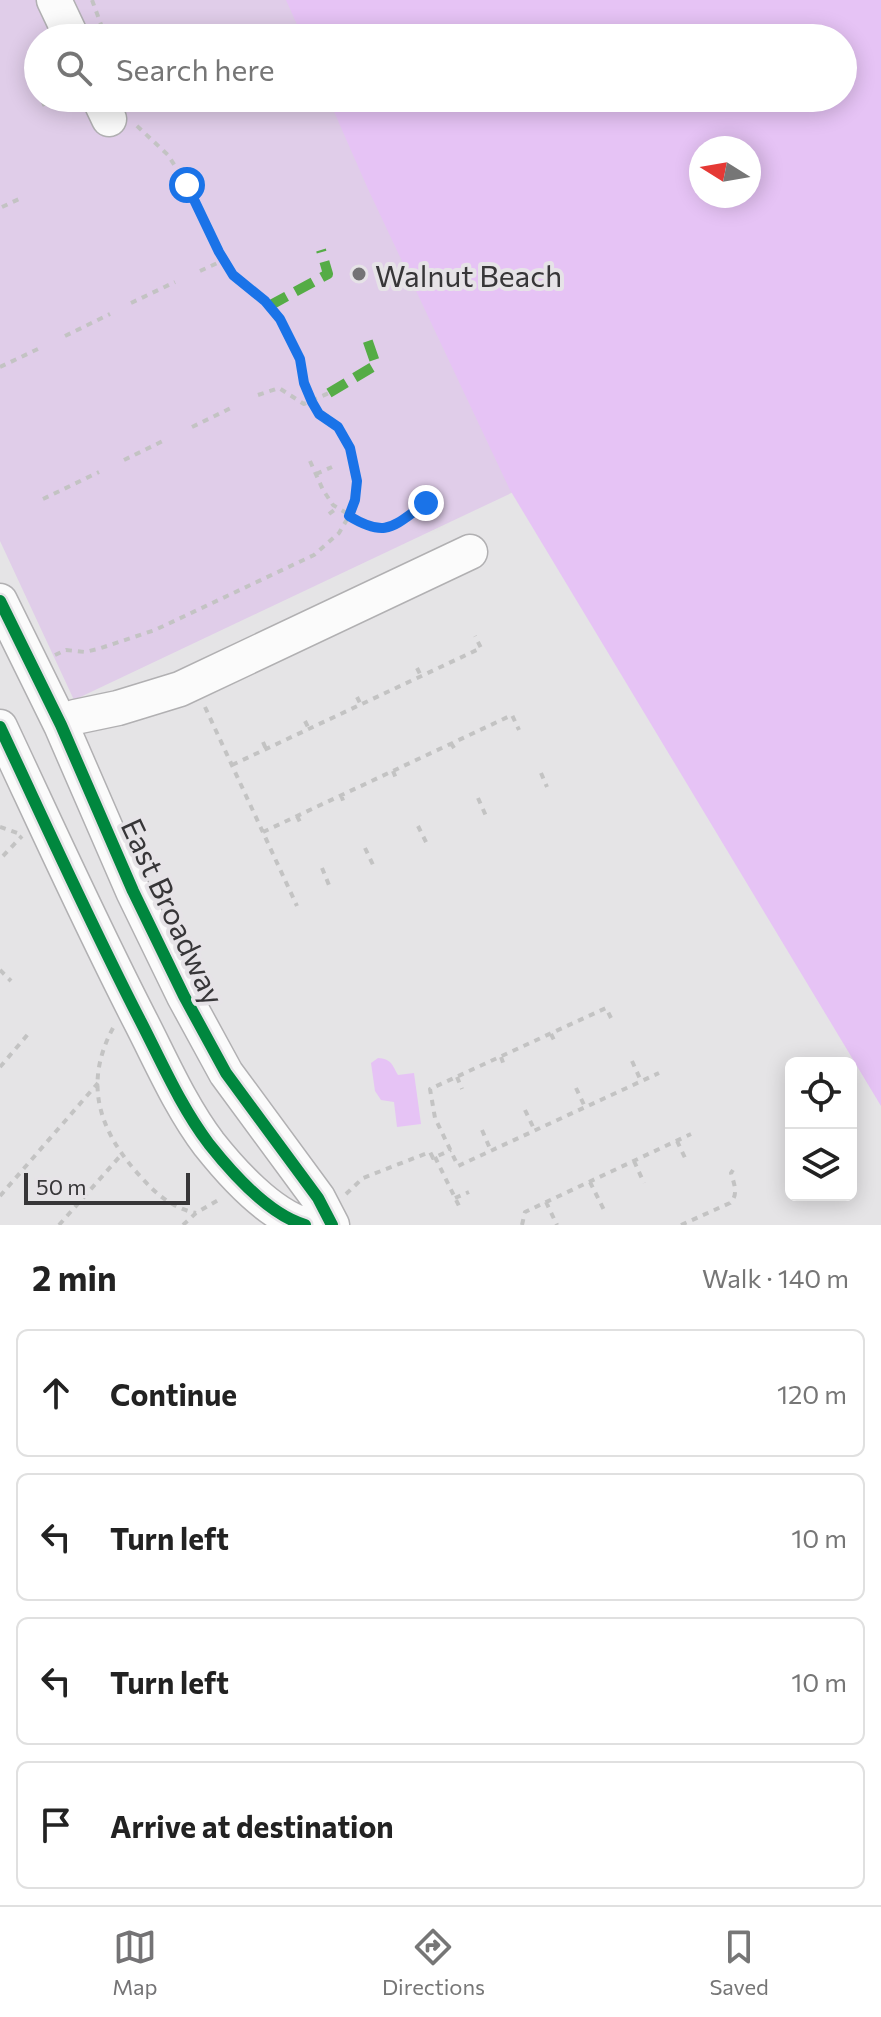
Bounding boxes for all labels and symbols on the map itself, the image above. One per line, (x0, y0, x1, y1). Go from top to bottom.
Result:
north arrow (689, 136, 761, 208)
route start (169, 167, 205, 203)
place label: Walnut Beach (375, 256, 562, 293)
marker: Walnut Beach (350, 265, 368, 283)
route end (408, 485, 444, 521)
street label: East Broadway (115, 812, 233, 1010)
scale bar (24, 1169, 190, 1205)

